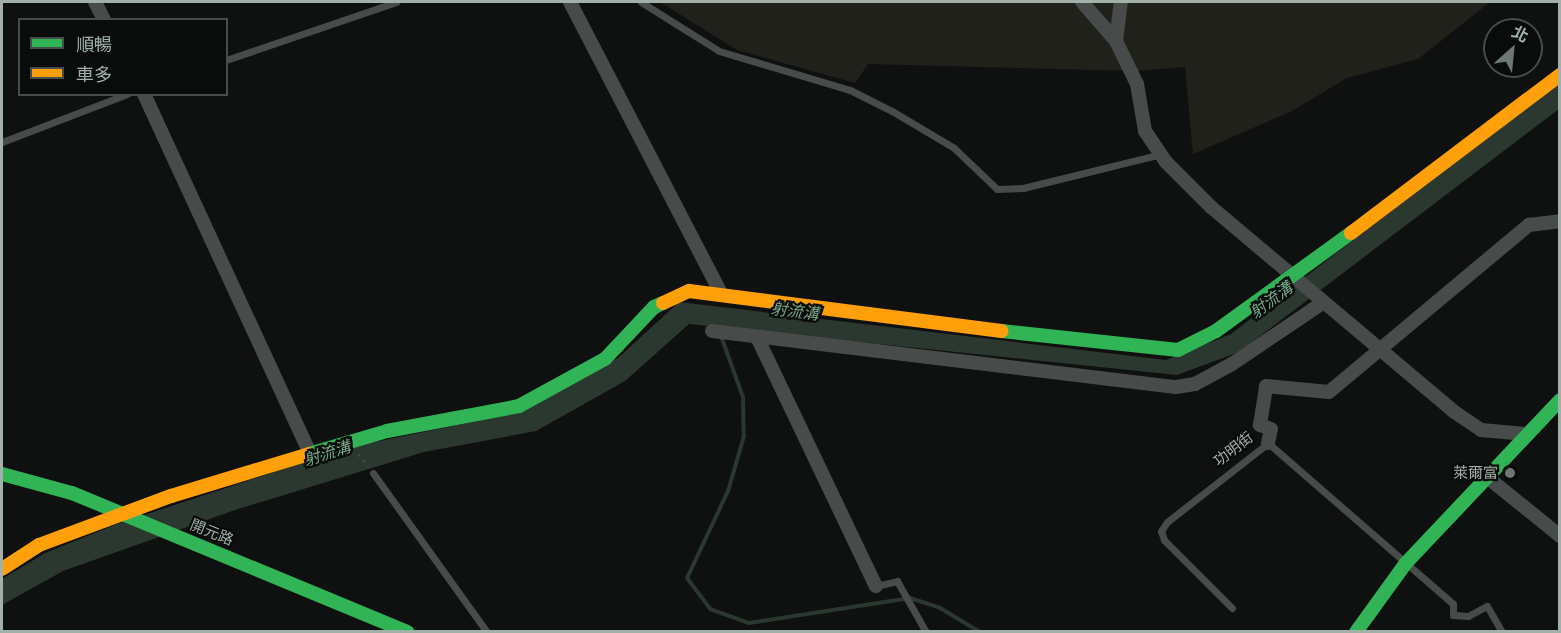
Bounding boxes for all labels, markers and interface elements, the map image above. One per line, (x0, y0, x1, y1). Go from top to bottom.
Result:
legend (18, 18, 228, 96)
north arrow (1483, 18, 1543, 78)
text: 北 (1509, 21, 1532, 46)
text: 順暢 (76, 33, 112, 56)
text: 車多 (76, 63, 112, 86)
water label: 射流溝 (1246, 278, 1296, 322)
water label: 射流溝 (770, 299, 820, 323)
street label: 功明街 (1210, 428, 1256, 470)
water label: 射流溝 (301, 436, 353, 470)
place label: 萊爾富 (1453, 464, 1498, 482)
marker: 萊爾富 (1503, 466, 1517, 480)
street label: 開元路 (188, 515, 236, 549)

